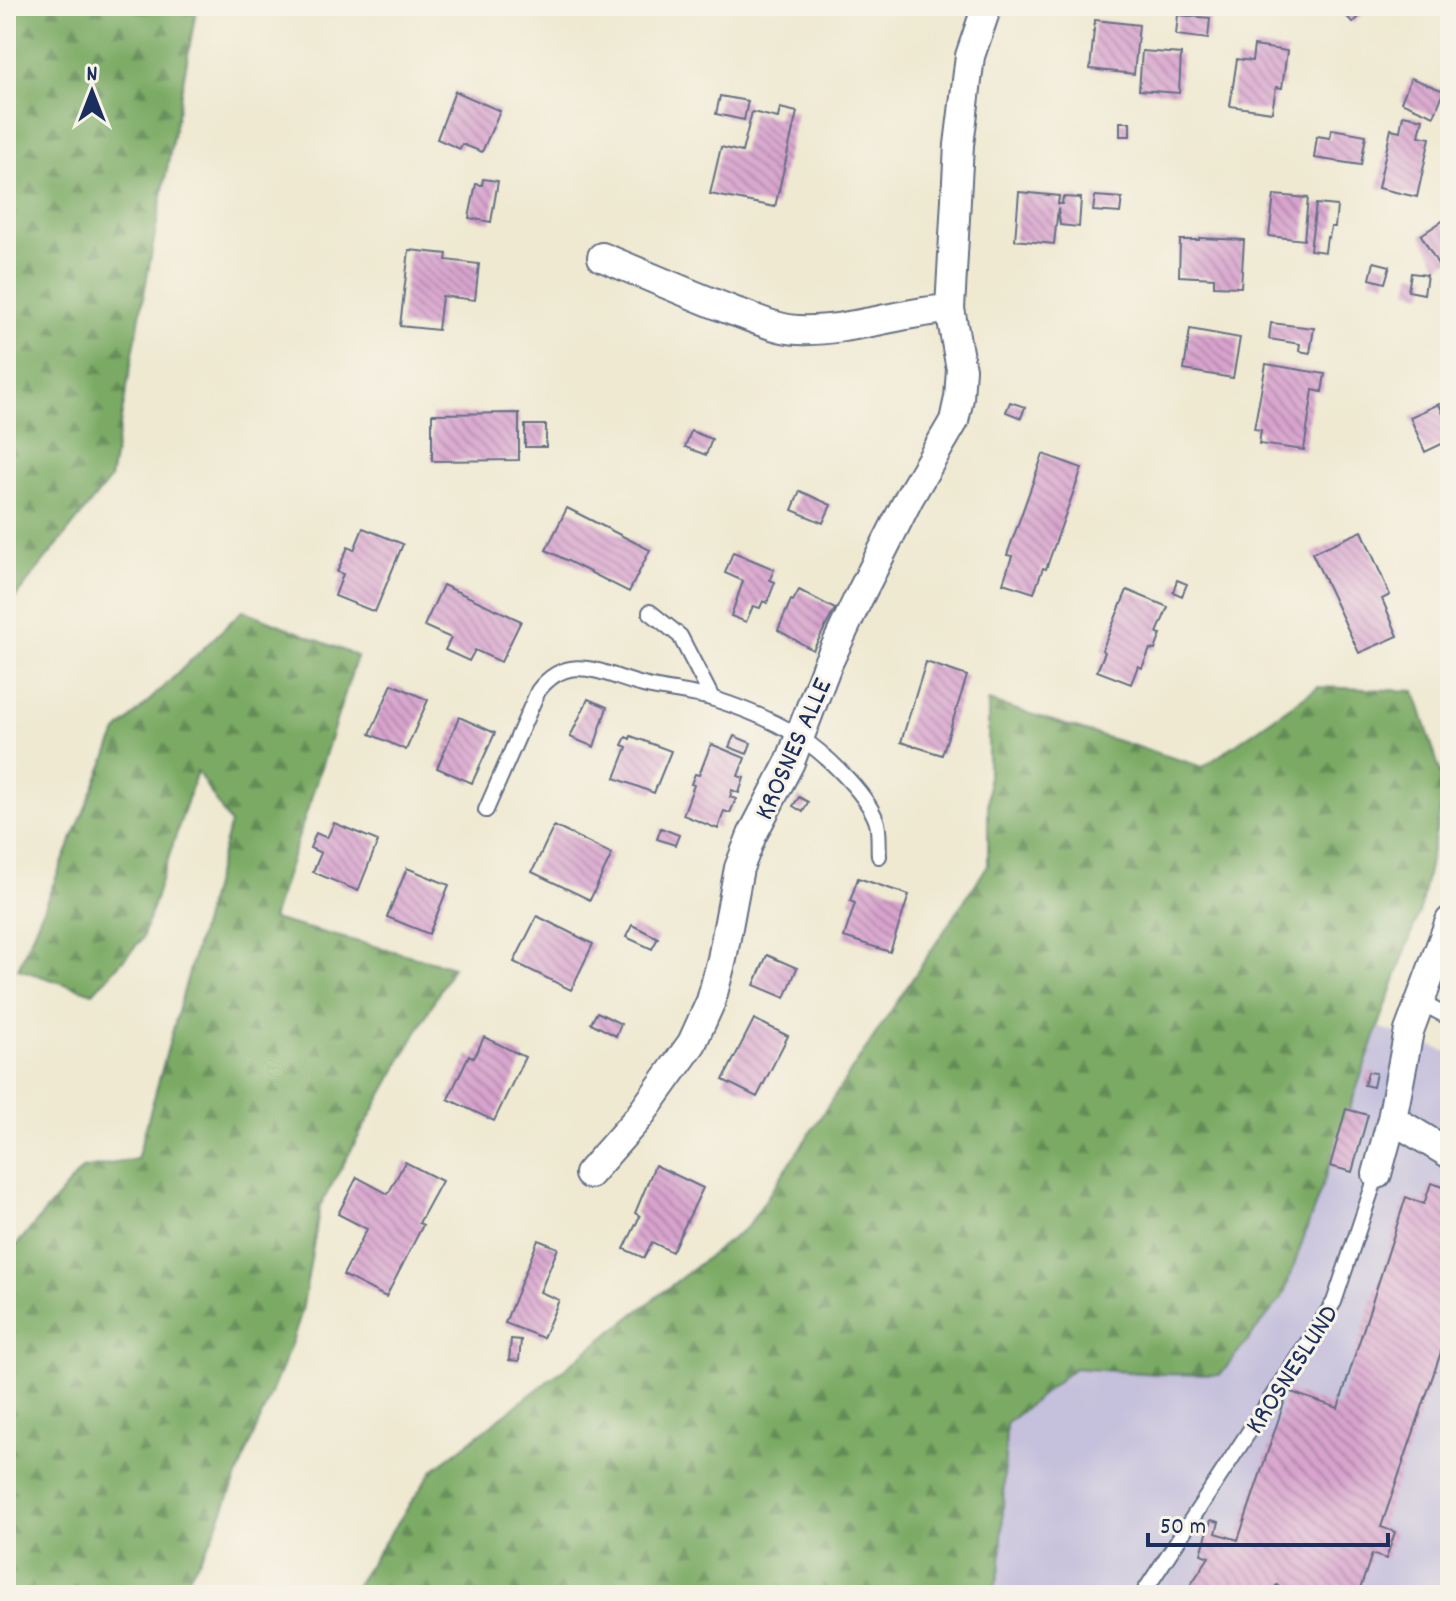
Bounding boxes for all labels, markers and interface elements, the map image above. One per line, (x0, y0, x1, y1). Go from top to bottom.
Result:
north arrow (52, 52, 132, 132)
text: N (87, 60, 98, 91)
street label: KROSNES ALLE (747, 673, 845, 827)
street label: KROSNESLUND (1237, 1298, 1351, 1443)
scale bar (1148, 1497, 1388, 1547)
text: 50 m (1160, 1511, 1206, 1545)

